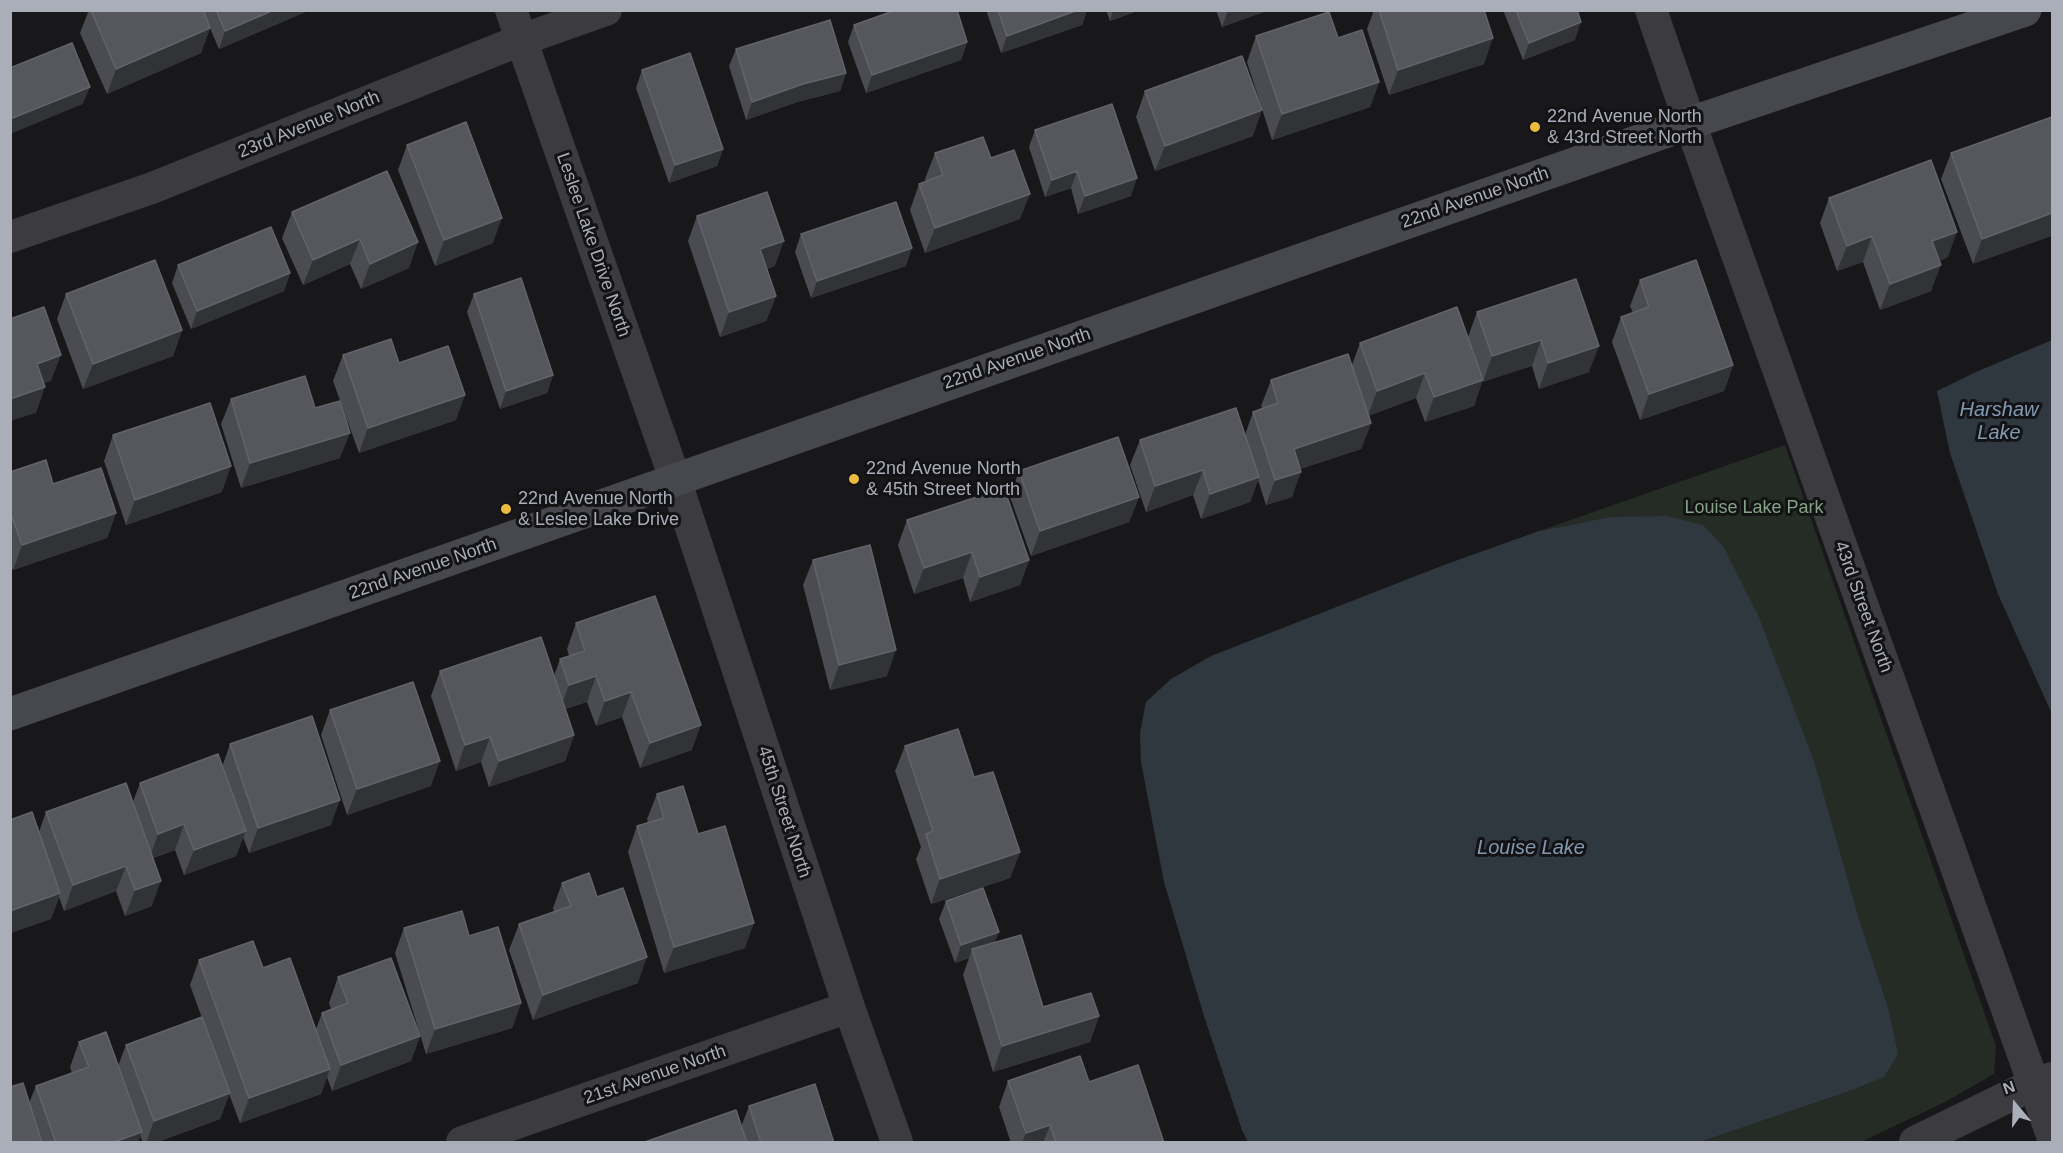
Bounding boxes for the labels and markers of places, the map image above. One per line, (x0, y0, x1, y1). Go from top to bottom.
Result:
place label: 22nd Avenue North & 43rd Street North (1547, 106, 1702, 148)
marker: 22nd Avenue North & 43rd Street North (1528, 120, 1542, 134)
place label: 22nd Avenue North & 45th Street North (866, 458, 1021, 500)
marker: 22nd Avenue North & 45th Street North (847, 472, 861, 486)
place label: 22nd Avenue North & Leslee Lake Drive (518, 488, 679, 530)
marker: 22nd Avenue North & Leslee Lake Drive (499, 502, 513, 516)

